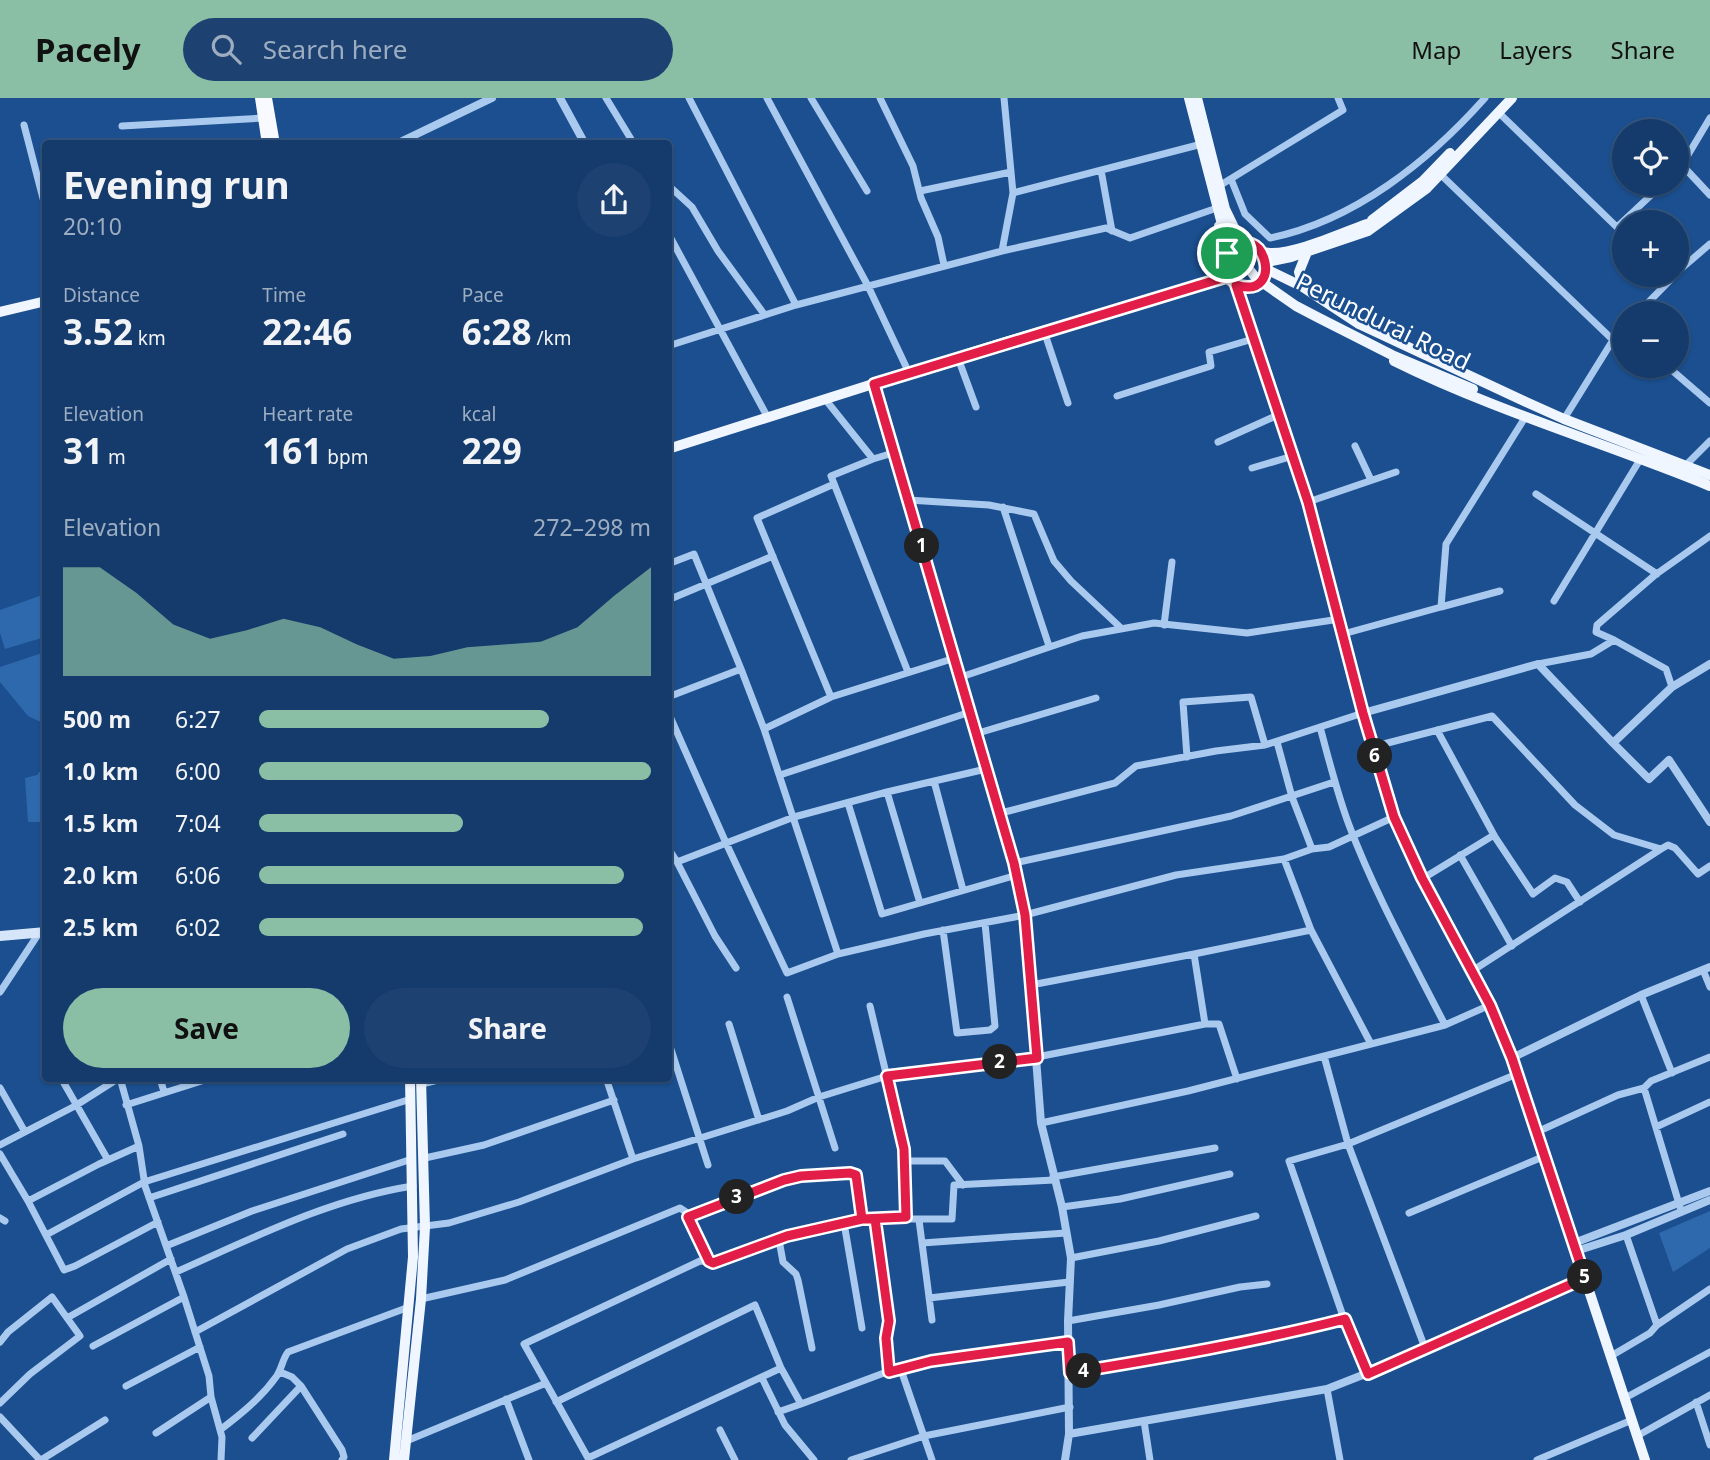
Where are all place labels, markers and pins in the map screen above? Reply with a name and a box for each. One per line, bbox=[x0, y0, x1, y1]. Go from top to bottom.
pin bbox=[1197, 223, 1257, 283]
pin: 1 bbox=[904, 528, 940, 564]
pin: 6 bbox=[1358, 738, 1392, 774]
pin: 2 bbox=[982, 1044, 1018, 1080]
pin: 3 bbox=[720, 1180, 754, 1214]
pin: 5 bbox=[1568, 1260, 1602, 1294]
pin: 4 bbox=[1066, 1354, 1102, 1388]

